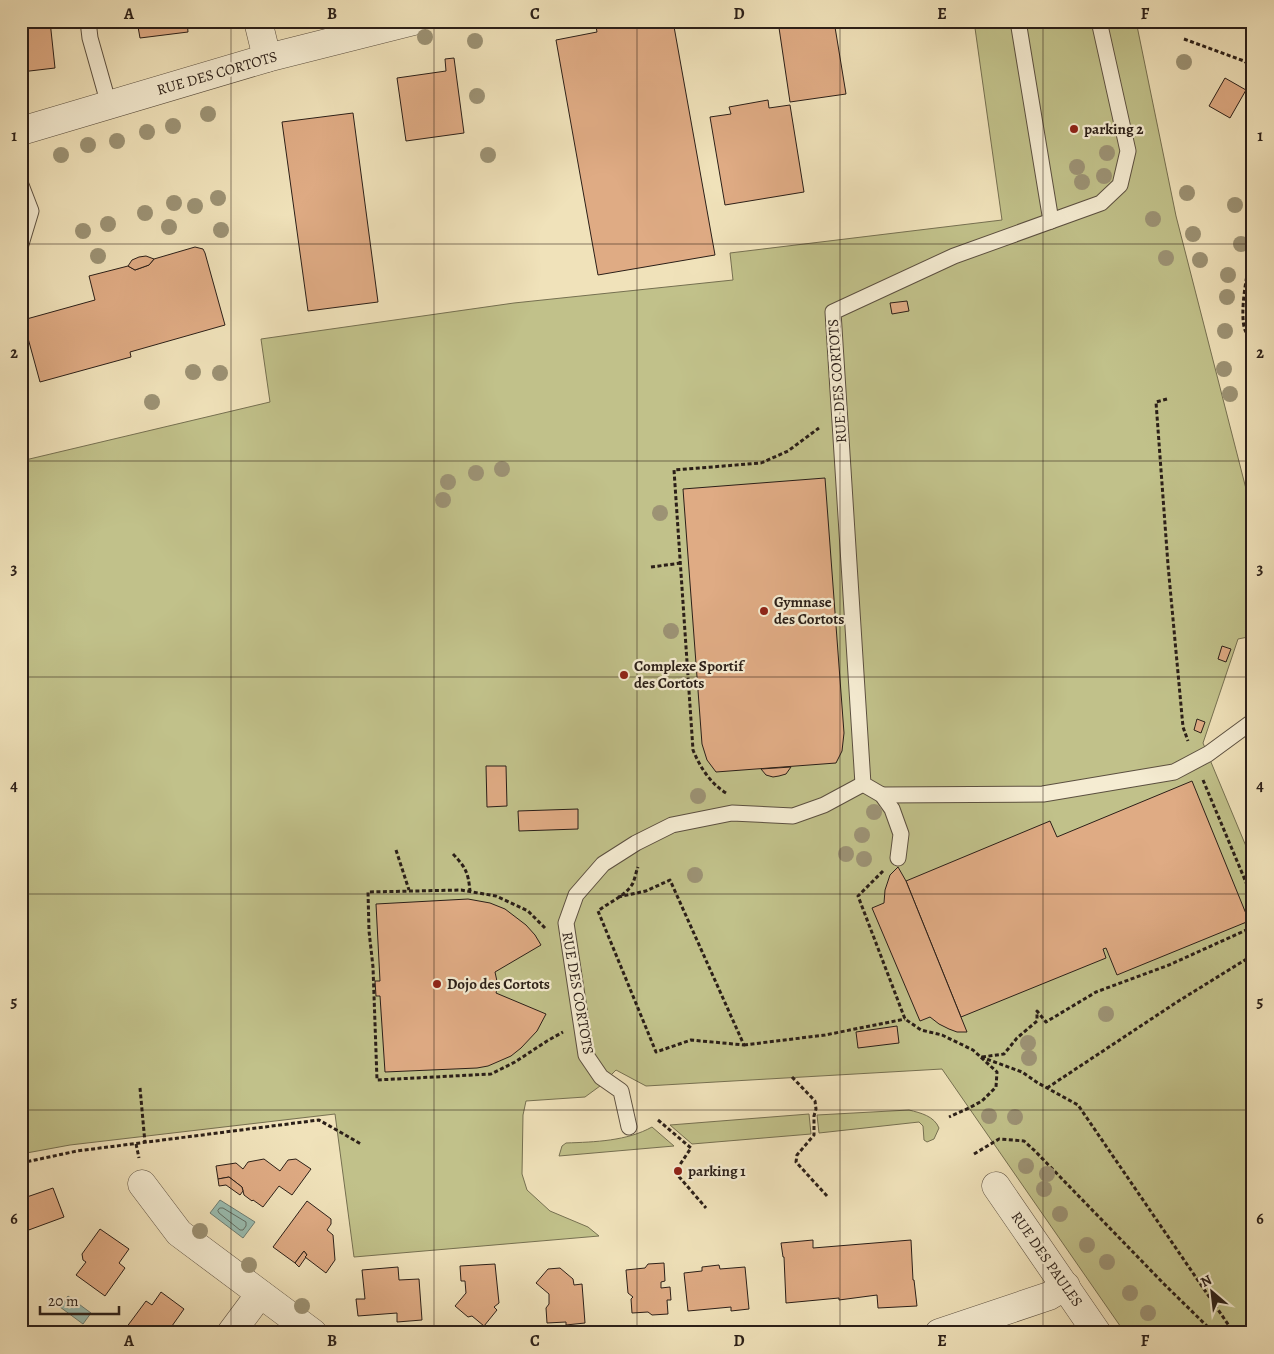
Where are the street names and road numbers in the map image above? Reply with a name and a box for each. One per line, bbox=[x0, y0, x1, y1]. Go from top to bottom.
street label: RUE DES CORTOTS bbox=[154, 46, 280, 100]
street label: RUE DES CORTOTS bbox=[823, 318, 851, 444]
street label: RUE DES CORTOTS bbox=[557, 930, 599, 1056]
street label: RUE DES PAULES bbox=[1007, 1207, 1087, 1311]

